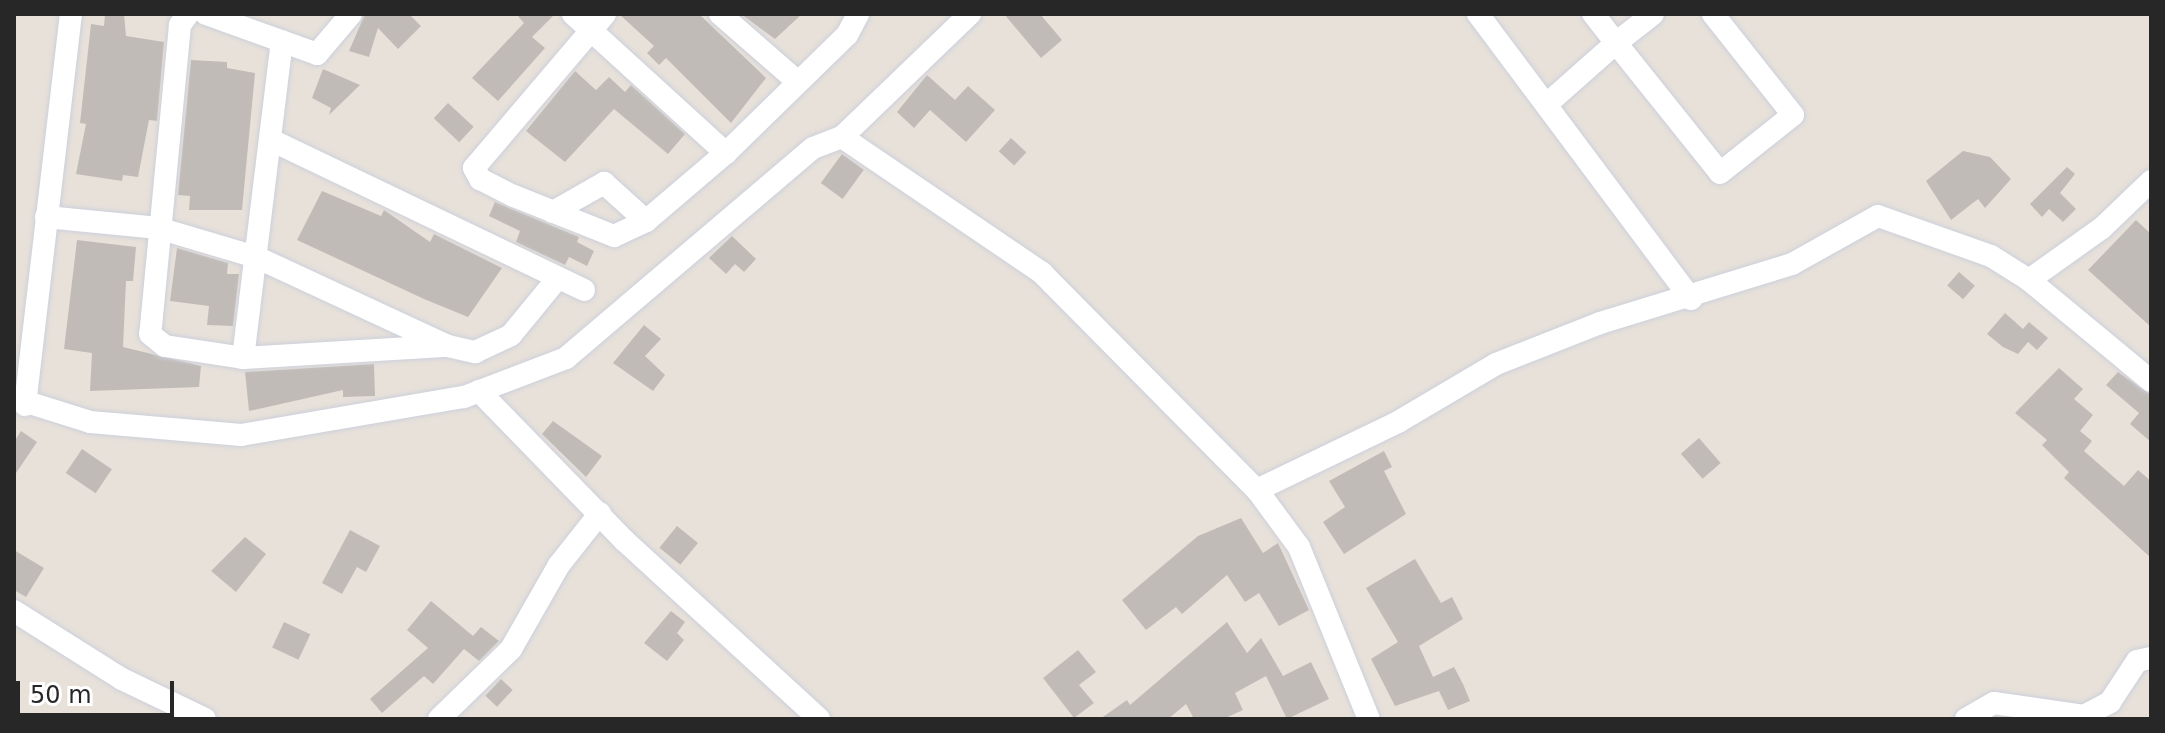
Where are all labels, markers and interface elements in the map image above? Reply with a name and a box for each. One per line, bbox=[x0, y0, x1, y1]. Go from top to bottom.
scale bar bbox=[20, 665, 178, 715]
text: 50 m bbox=[30, 681, 92, 709]

